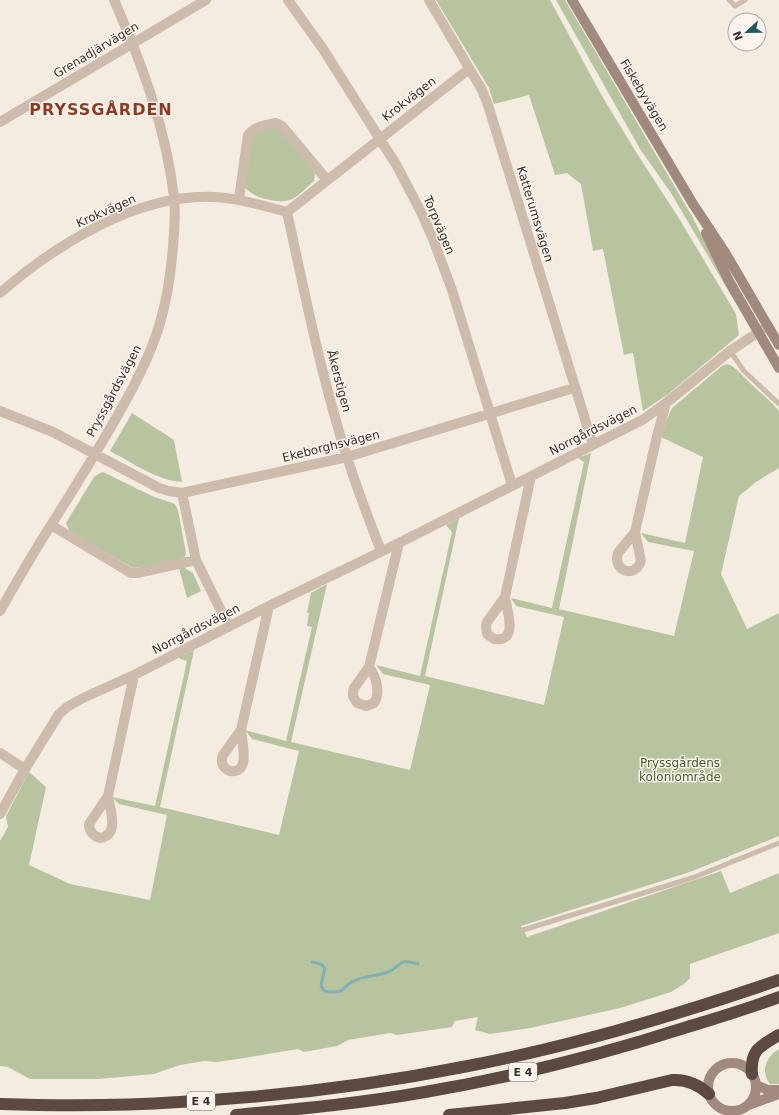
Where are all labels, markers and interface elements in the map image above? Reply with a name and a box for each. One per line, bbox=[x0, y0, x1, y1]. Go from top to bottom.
north arrow bbox=[727, 12, 767, 52]
street label: Grenadjärvägen bbox=[51, 19, 141, 81]
text: N bbox=[730, 29, 746, 42]
street label: Fiskebyvägen bbox=[617, 57, 671, 133]
street label: Krokvägen bbox=[380, 74, 438, 124]
district label: PRYSSGÅRDEN bbox=[29, 100, 173, 119]
street label: Katterumsvägen bbox=[514, 164, 556, 264]
street label: Krokvägen bbox=[74, 192, 138, 230]
street label: Torpvägen bbox=[420, 193, 458, 256]
street label: Pryssgårdsvägen bbox=[84, 343, 144, 439]
street label: Åkerstigen bbox=[324, 348, 355, 414]
street label: Norrgårdsvägen bbox=[547, 402, 639, 458]
street label: Ekeborghsvägen bbox=[281, 427, 381, 465]
street label: Norrgårdsvägen bbox=[150, 601, 242, 657]
park label: Pryssgårdens koloniområde bbox=[639, 756, 721, 784]
road number: E 4 bbox=[509, 1063, 537, 1081]
road number: E 4 bbox=[187, 1092, 215, 1110]

